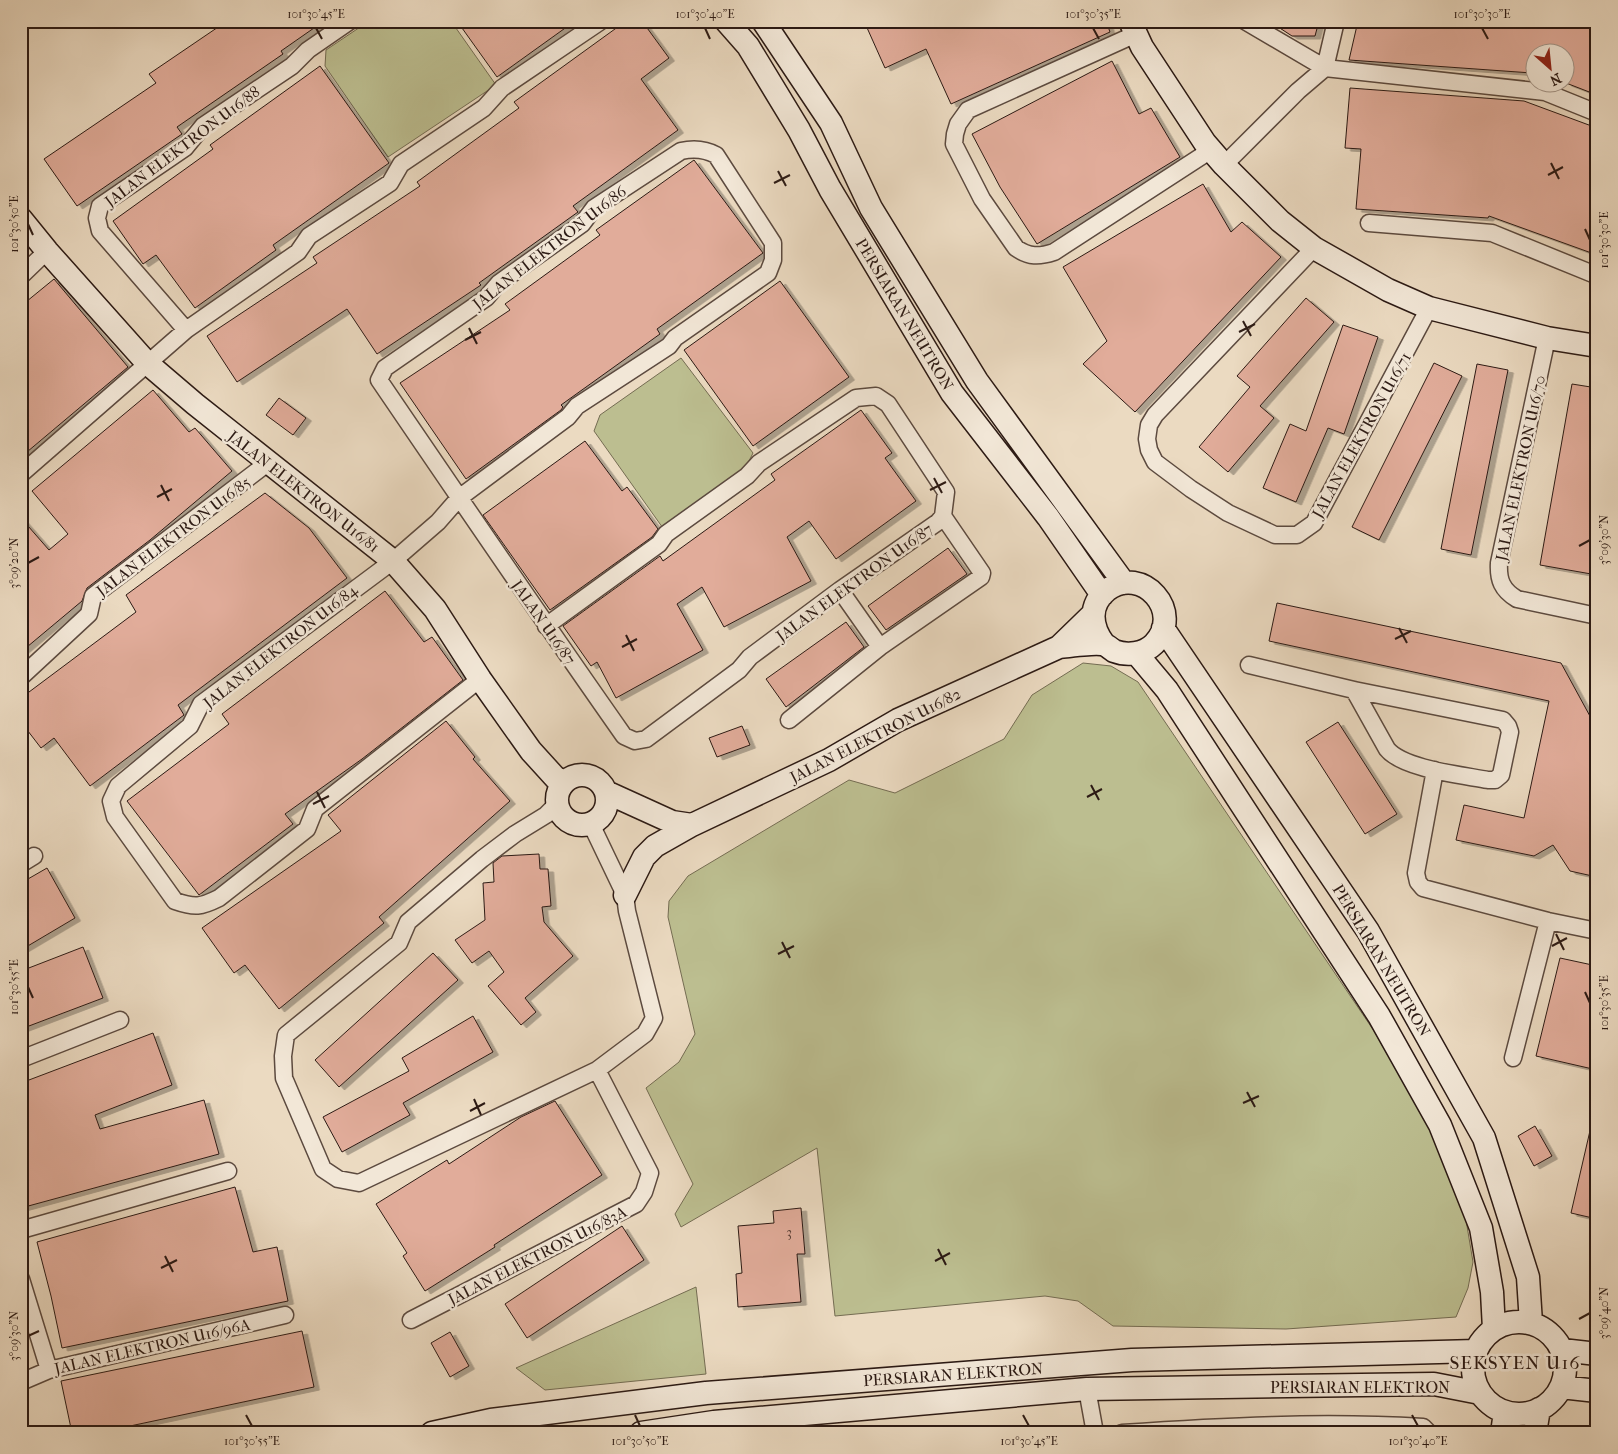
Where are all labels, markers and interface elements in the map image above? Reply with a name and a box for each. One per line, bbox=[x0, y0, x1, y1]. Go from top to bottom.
text: 101°30'45"E bbox=[287, 7, 345, 21]
text: 101°30'40"E bbox=[675, 7, 735, 21]
text: 101°30'35"E bbox=[1065, 7, 1121, 21]
text: 101°30'30"E bbox=[1453, 7, 1511, 21]
north arrow bbox=[1526, 42, 1576, 92]
text: N bbox=[1547, 69, 1564, 89]
street label: JALAN ELEKTRON U16/88 bbox=[99, 82, 264, 212]
street label: JALAN ELEKTRON U16/86 bbox=[467, 181, 630, 315]
text: 101°30'50"E bbox=[7, 195, 21, 253]
text: 101°30'30"E bbox=[1597, 211, 1611, 269]
street label: PERSIARAN NEUTRON bbox=[852, 235, 958, 394]
street label: JALAN ELEKTRON U16/71 bbox=[1307, 349, 1415, 523]
street label: JALAN ELEKTRON U16/70 bbox=[1491, 373, 1549, 565]
street label: JALAN ELEKTRON U16/81 bbox=[223, 425, 383, 556]
street label: JALAN ELEKTRON U16/85 bbox=[91, 472, 254, 602]
text: 3°09'30"N bbox=[1597, 515, 1611, 565]
street label: JALAN ELEKTRON U16/87 bbox=[771, 519, 936, 647]
text: 3°09'20"N bbox=[7, 537, 21, 589]
street label: JALAN U16/87 bbox=[506, 575, 580, 668]
street label: JALAN ELEKTRON U16/84 bbox=[198, 580, 362, 714]
street label: JALAN ELEKTRON U16/82 bbox=[785, 684, 964, 788]
street label: PERSIARAN NEUTRON bbox=[1329, 881, 1435, 1040]
text: 101°30'55"E bbox=[7, 959, 21, 1015]
text: 101°30'35"E bbox=[1597, 975, 1611, 1031]
street label: JALAN ELEKTRON U16/83A bbox=[443, 1202, 630, 1310]
house number: 3 bbox=[786, 1224, 792, 1241]
text: 3°09'40"N bbox=[1597, 1287, 1611, 1339]
text: 3°09'30"N bbox=[7, 1311, 21, 1361]
street label: JALAN ELEKTRON U16/96A bbox=[50, 1315, 253, 1379]
district label: SEKSYEN U16 bbox=[1450, 1352, 1580, 1374]
street label: PERSIARAN ELEKTRON bbox=[862, 1359, 1044, 1390]
street label: PERSIARAN ELEKTRON bbox=[1270, 1378, 1450, 1397]
text: 101°30'55"E bbox=[224, 1434, 280, 1448]
text: 101°30'50"E bbox=[611, 1434, 669, 1448]
text: 101°30'45"E bbox=[1000, 1434, 1058, 1448]
text: 101°30'40"E bbox=[1388, 1434, 1448, 1448]

